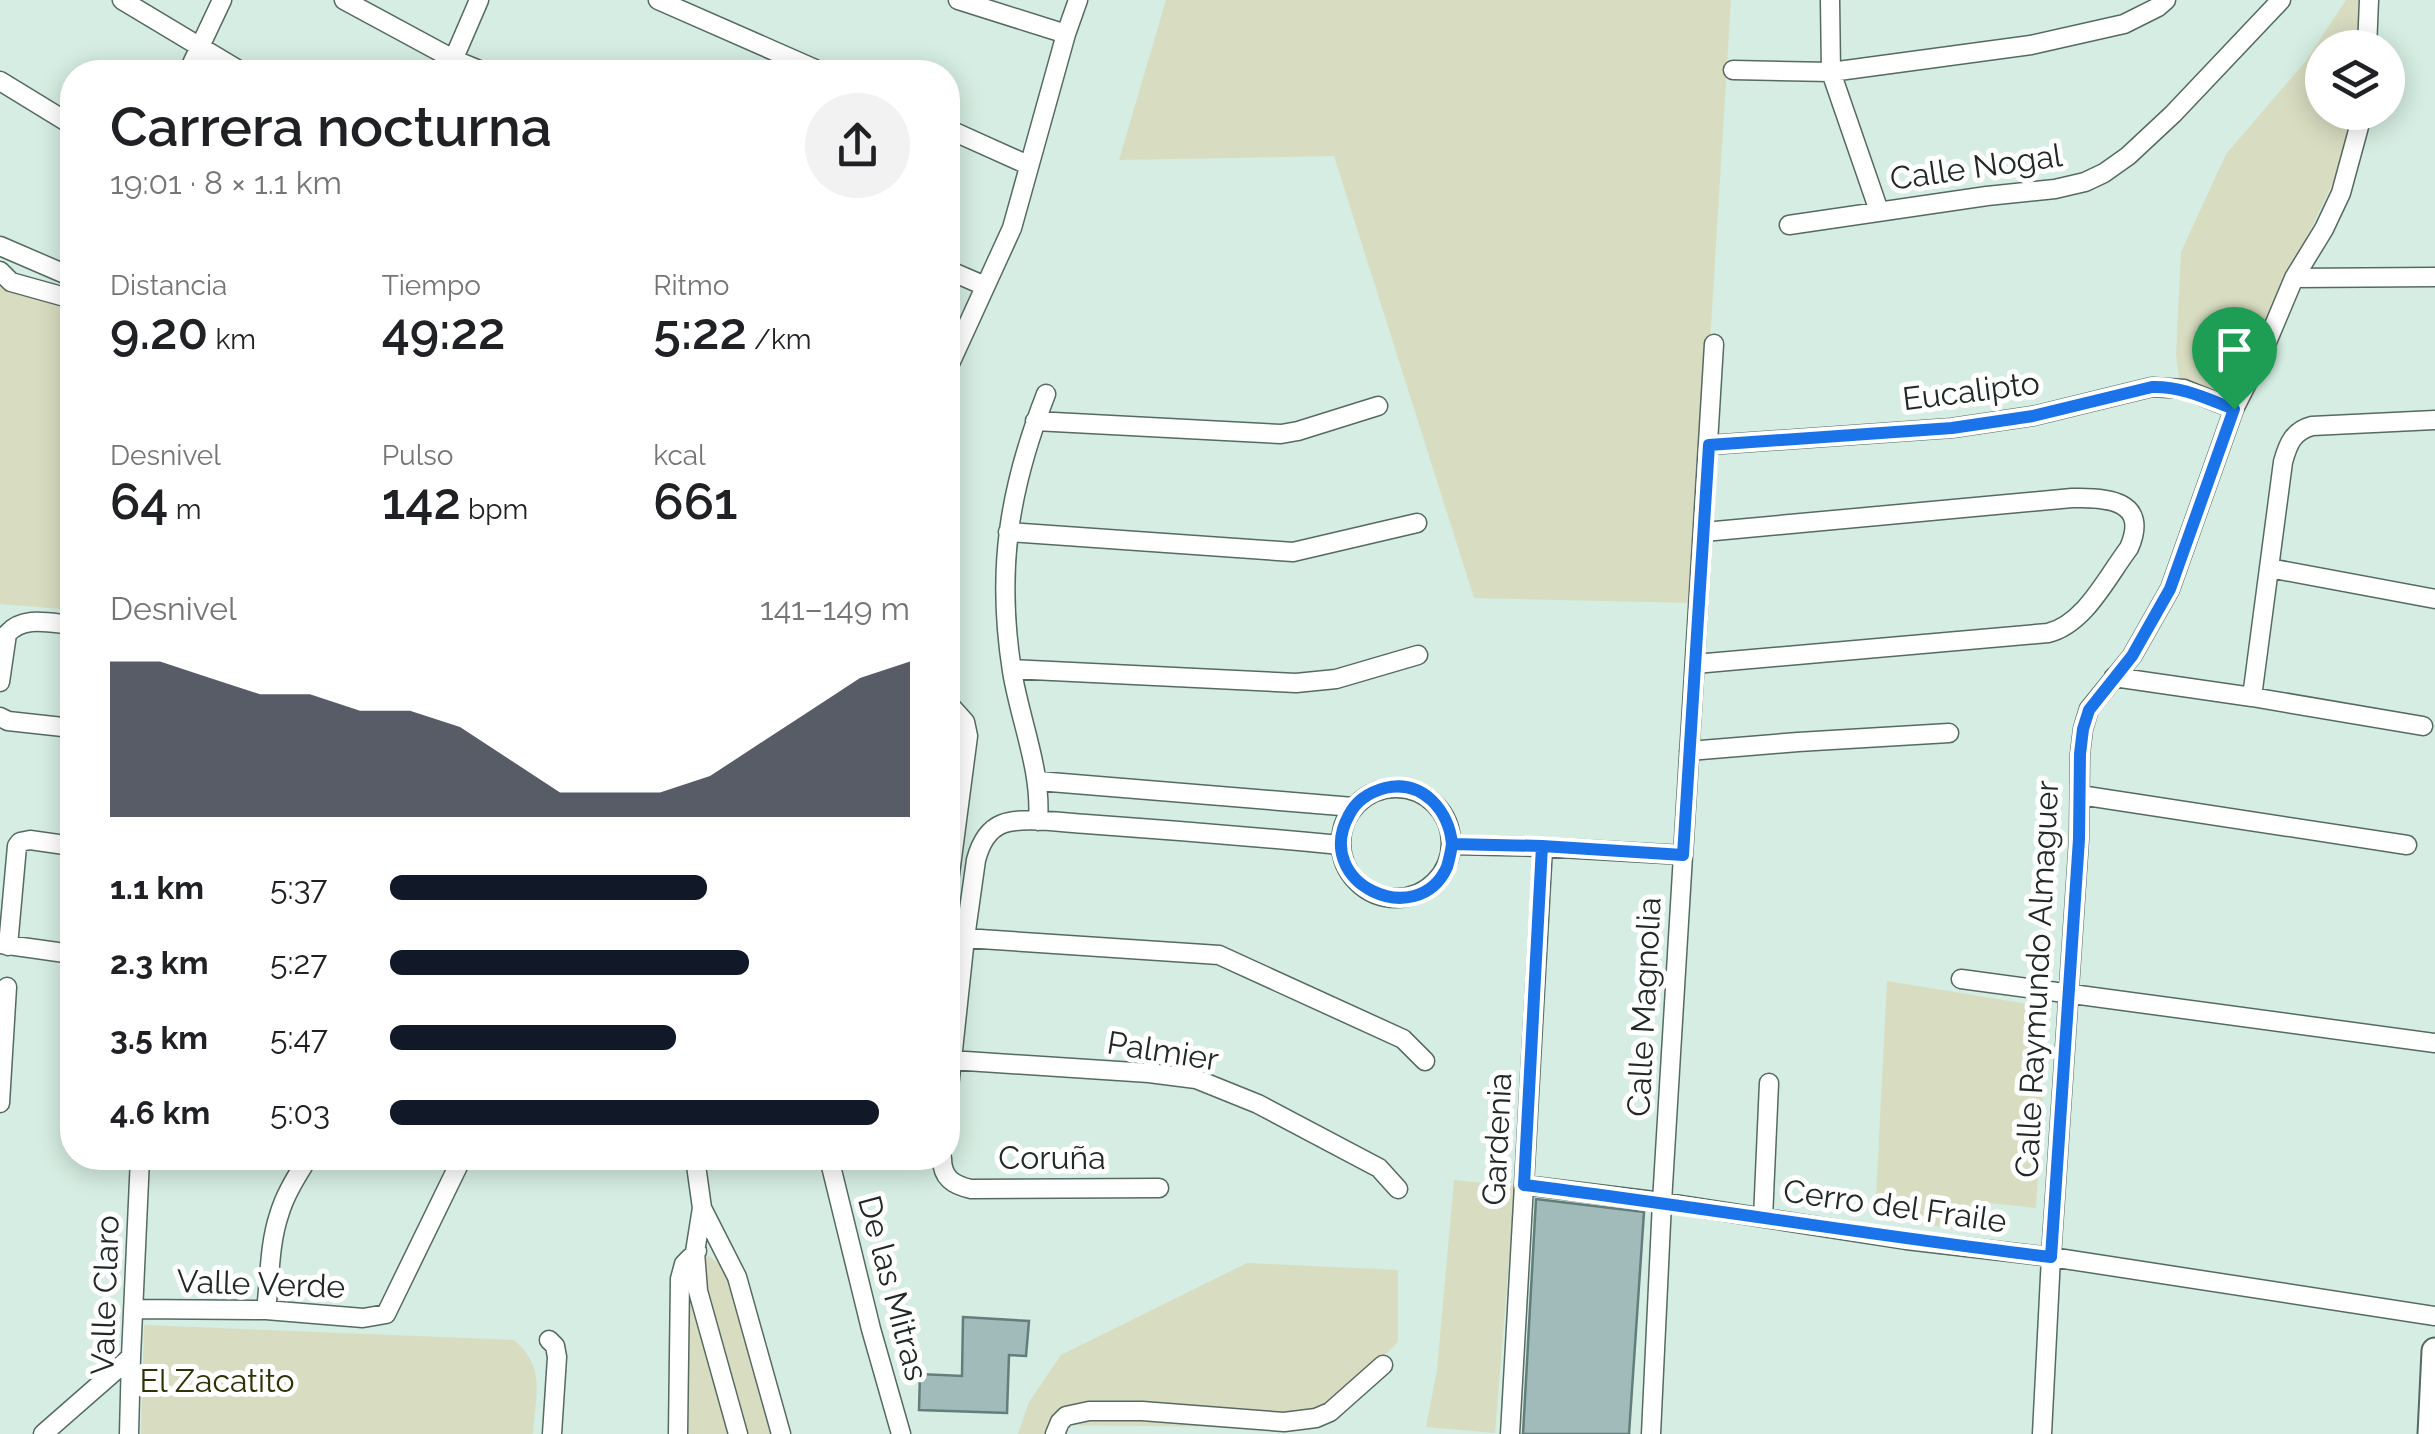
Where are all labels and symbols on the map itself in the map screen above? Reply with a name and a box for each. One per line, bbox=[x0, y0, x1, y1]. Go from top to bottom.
street label: Calle Nogal bbox=[1888, 136, 2065, 197]
pin bbox=[2192, 307, 2277, 410]
street label: Eucalipto bbox=[1900, 364, 2042, 417]
street label: Calle Raymundo Almaguer bbox=[2008, 779, 2065, 1179]
street label: Calle Magnolia bbox=[1619, 896, 1668, 1118]
street label: Palmier bbox=[1105, 1023, 1221, 1078]
street label: Gardenia bbox=[1475, 1072, 1518, 1206]
street label: Coruña bbox=[998, 1139, 1106, 1176]
street label: Cerro del Fraile bbox=[1781, 1172, 2009, 1239]
street label: De las Mitras bbox=[851, 1192, 936, 1384]
street label: Valle Claro bbox=[83, 1215, 126, 1375]
street label: Valle Verde bbox=[176, 1262, 346, 1305]
park label: El Zacatito bbox=[139, 1362, 295, 1399]

